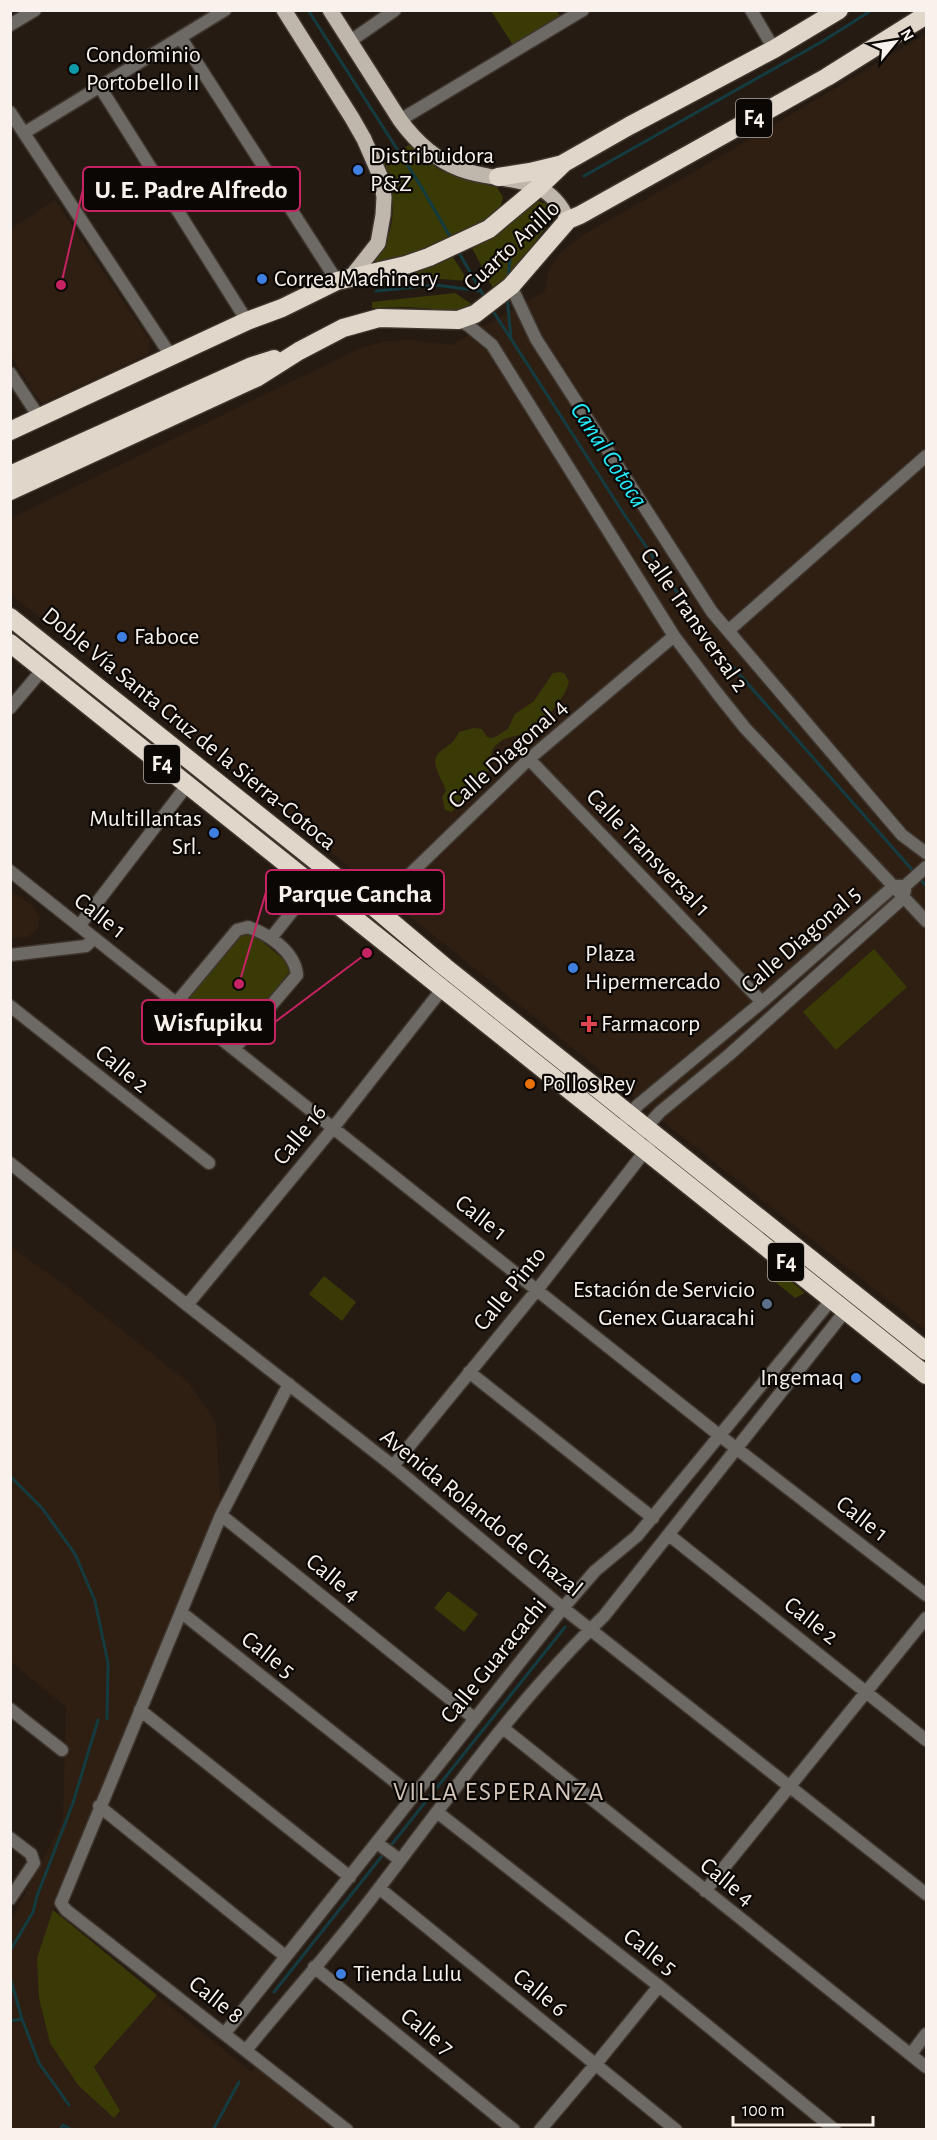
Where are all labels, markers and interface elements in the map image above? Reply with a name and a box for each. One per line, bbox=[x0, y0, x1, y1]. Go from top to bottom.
north arrow bbox=[865, 12, 925, 72]
text: N bbox=[897, 26, 917, 44]
place label: Condominio Portobello II bbox=[86, 43, 201, 95]
marker: Condominio Portobello II bbox=[67, 62, 81, 76]
road number: F4 bbox=[736, 99, 772, 137]
place label: Distribuidora P&Z bbox=[370, 144, 494, 196]
marker: Distribuidora P&Z bbox=[351, 163, 365, 177]
callout: U. E. Padre Alfredo bbox=[83, 167, 300, 211]
text: U. E. Padre Alfredo bbox=[94, 177, 288, 203]
street label: Cuarto Anillo bbox=[459, 196, 565, 296]
place label: Correa Machinery bbox=[274, 267, 438, 291]
marker: Correa Machinery bbox=[255, 272, 269, 286]
water label: Canal Cotoca bbox=[565, 398, 653, 512]
street label: Calle Transversal 2 bbox=[635, 544, 753, 696]
street label: Doble Vía Santa Cruz de la Sierra-Cotoca bbox=[37, 603, 341, 855]
place label: Faboce bbox=[134, 625, 199, 649]
marker: Faboce bbox=[115, 630, 129, 644]
street label: Calle Diagonal 4 bbox=[444, 695, 572, 813]
road number: F4 bbox=[144, 745, 180, 783]
street label: Calle Transversal 1 bbox=[581, 785, 715, 921]
place label: Multillantas Srl. bbox=[89, 807, 202, 859]
marker: Multillantas Srl. bbox=[207, 826, 221, 840]
callout: Parque Cancha bbox=[266, 870, 444, 914]
text: Parque Cancha bbox=[278, 881, 432, 907]
street label: Calle Diagonal 5 bbox=[737, 882, 865, 998]
street label: Calle 1 bbox=[69, 888, 131, 944]
place label: Plaza Hipermercado bbox=[585, 942, 721, 994]
marker: Plaza Hipermercado bbox=[566, 961, 580, 975]
callout: Wisfupiku bbox=[142, 1000, 275, 1044]
text: Wisfupiku bbox=[153, 1010, 263, 1036]
place label: Farmacorp bbox=[601, 1012, 700, 1036]
marker: Farmacorp bbox=[582, 1017, 596, 1031]
street label: Calle 2 bbox=[91, 1040, 153, 1098]
place label: Pollos Rey bbox=[542, 1072, 636, 1096]
marker: Pollos Rey bbox=[523, 1077, 537, 1091]
street label: Calle 16 bbox=[269, 1100, 331, 1170]
street label: Calle 1 bbox=[450, 1190, 512, 1246]
street label: Calle Pinto bbox=[469, 1242, 551, 1336]
road number: F4 bbox=[768, 1243, 804, 1281]
place label: Estación de Servicio Genex Guaracahi bbox=[573, 1278, 755, 1330]
marker: Estación de Servicio Genex Guaracahi bbox=[760, 1297, 774, 1311]
place label: Ingemaq bbox=[760, 1366, 844, 1390]
marker: Ingemaq bbox=[849, 1371, 863, 1385]
street label: Avenida Rolando de Chazal bbox=[376, 1424, 586, 1602]
street label: Calle 1 bbox=[831, 1491, 893, 1547]
street label: Calle 4 bbox=[301, 1549, 365, 1607]
street label: Calle 2 bbox=[779, 1593, 843, 1649]
street label: Calle Guaracachi bbox=[436, 1594, 552, 1728]
street label: Calle 5 bbox=[237, 1627, 299, 1683]
district label: VILLA ESPERANZA bbox=[393, 1779, 605, 1805]
street label: Calle 4 bbox=[695, 1853, 759, 1911]
street label: Calle 5 bbox=[619, 1924, 681, 1980]
place label: Tienda Lulu bbox=[353, 1962, 462, 1986]
street label: Calle 6 bbox=[508, 1964, 572, 2022]
marker: Tienda Lulu bbox=[334, 1967, 348, 1981]
street label: Calle 8 bbox=[184, 1972, 248, 2028]
street label: Calle 7 bbox=[396, 2004, 458, 2060]
scale bar bbox=[733, 2089, 872, 2127]
text: 100 m bbox=[742, 2102, 785, 2120]

